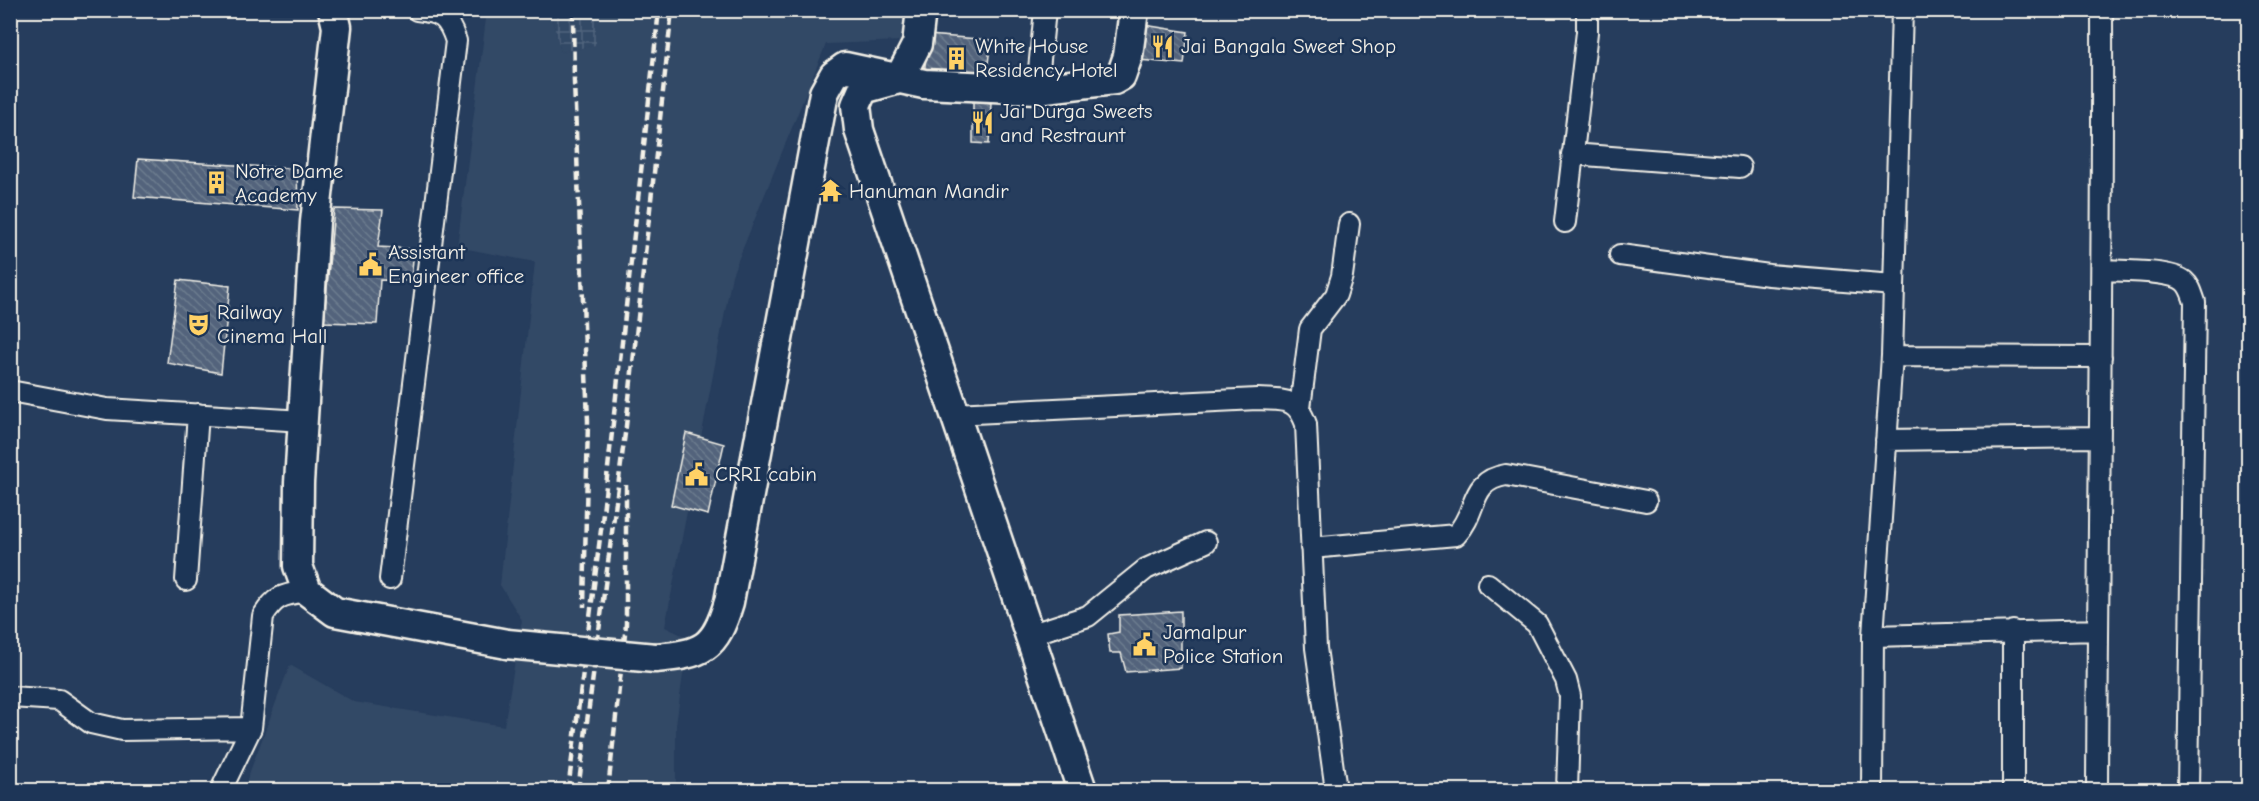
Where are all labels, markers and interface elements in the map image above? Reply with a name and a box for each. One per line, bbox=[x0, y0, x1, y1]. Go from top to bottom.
restaurant icon: Jai Bangala Sweet Shop bbox=[1150, 33, 1176, 59]
place label: White House Residency Hotel bbox=[975, 34, 1118, 82]
place label: Jai Bangala Sweet Shop bbox=[1181, 34, 1396, 58]
building icon: White House Residency Hotel bbox=[944, 45, 970, 71]
place label: Jai Durga Sweets and Restraunt bbox=[1000, 99, 1152, 147]
restaurant icon: Jai Durga Sweets and Restraunt bbox=[969, 110, 995, 136]
place label: Notre Dame Academy bbox=[235, 159, 343, 207]
building icon: Notre Dame Academy bbox=[204, 170, 230, 196]
temple icon: Hanuman Mandir bbox=[818, 178, 844, 204]
place label: Hanuman Mandir bbox=[849, 179, 1009, 203]
place label: Assistant Engineer office bbox=[388, 240, 524, 288]
public building icon: Assistant Engineer office bbox=[357, 251, 383, 277]
place label: Railway Cinema Hall bbox=[217, 300, 327, 348]
theatre icon: Railway Cinema Hall bbox=[186, 311, 212, 337]
public building icon: CRRI cabin bbox=[684, 461, 710, 487]
place label: CRRI cabin bbox=[715, 462, 817, 486]
place label: Jamalpur Police Station bbox=[1163, 620, 1283, 668]
public building icon: Jamalpur Police Station bbox=[1132, 631, 1158, 657]

